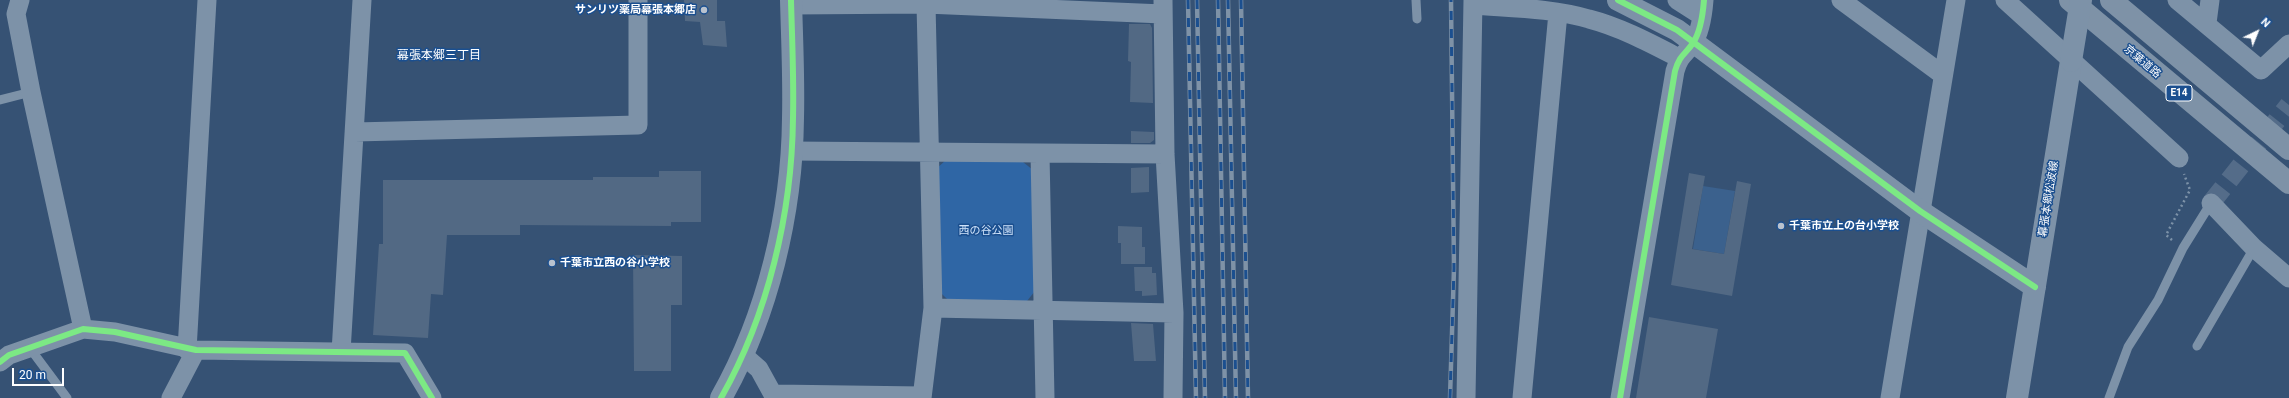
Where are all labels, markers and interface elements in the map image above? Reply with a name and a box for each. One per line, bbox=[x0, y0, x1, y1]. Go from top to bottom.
place label: サンリツ薬局幕張本郷店 bbox=[575, 3, 696, 17]
marker: サンリツ薬局幕張本郷店 bbox=[699, 5, 709, 15]
north arrow bbox=[2237, 12, 2277, 52]
text: N bbox=[2258, 15, 2273, 30]
street label: 京葉道路 bbox=[2121, 43, 2163, 81]
district label: 幕張本郷三丁目 bbox=[397, 49, 481, 63]
road number: E14 bbox=[2166, 85, 2192, 101]
street label: 幕張本郷松波線 bbox=[2036, 160, 2062, 238]
place label: 千葉市立上の台小学校 bbox=[1789, 219, 1899, 233]
marker: 千葉市立上の台小学校 bbox=[1776, 221, 1786, 231]
park label: 西の谷公園 bbox=[959, 224, 1013, 238]
place label: 千葉市立西の谷小学校 bbox=[560, 256, 670, 270]
marker: 千葉市立西の谷小学校 bbox=[547, 258, 557, 268]
scale bar bbox=[14, 360, 66, 386]
text: 20 m bbox=[19, 368, 46, 382]

